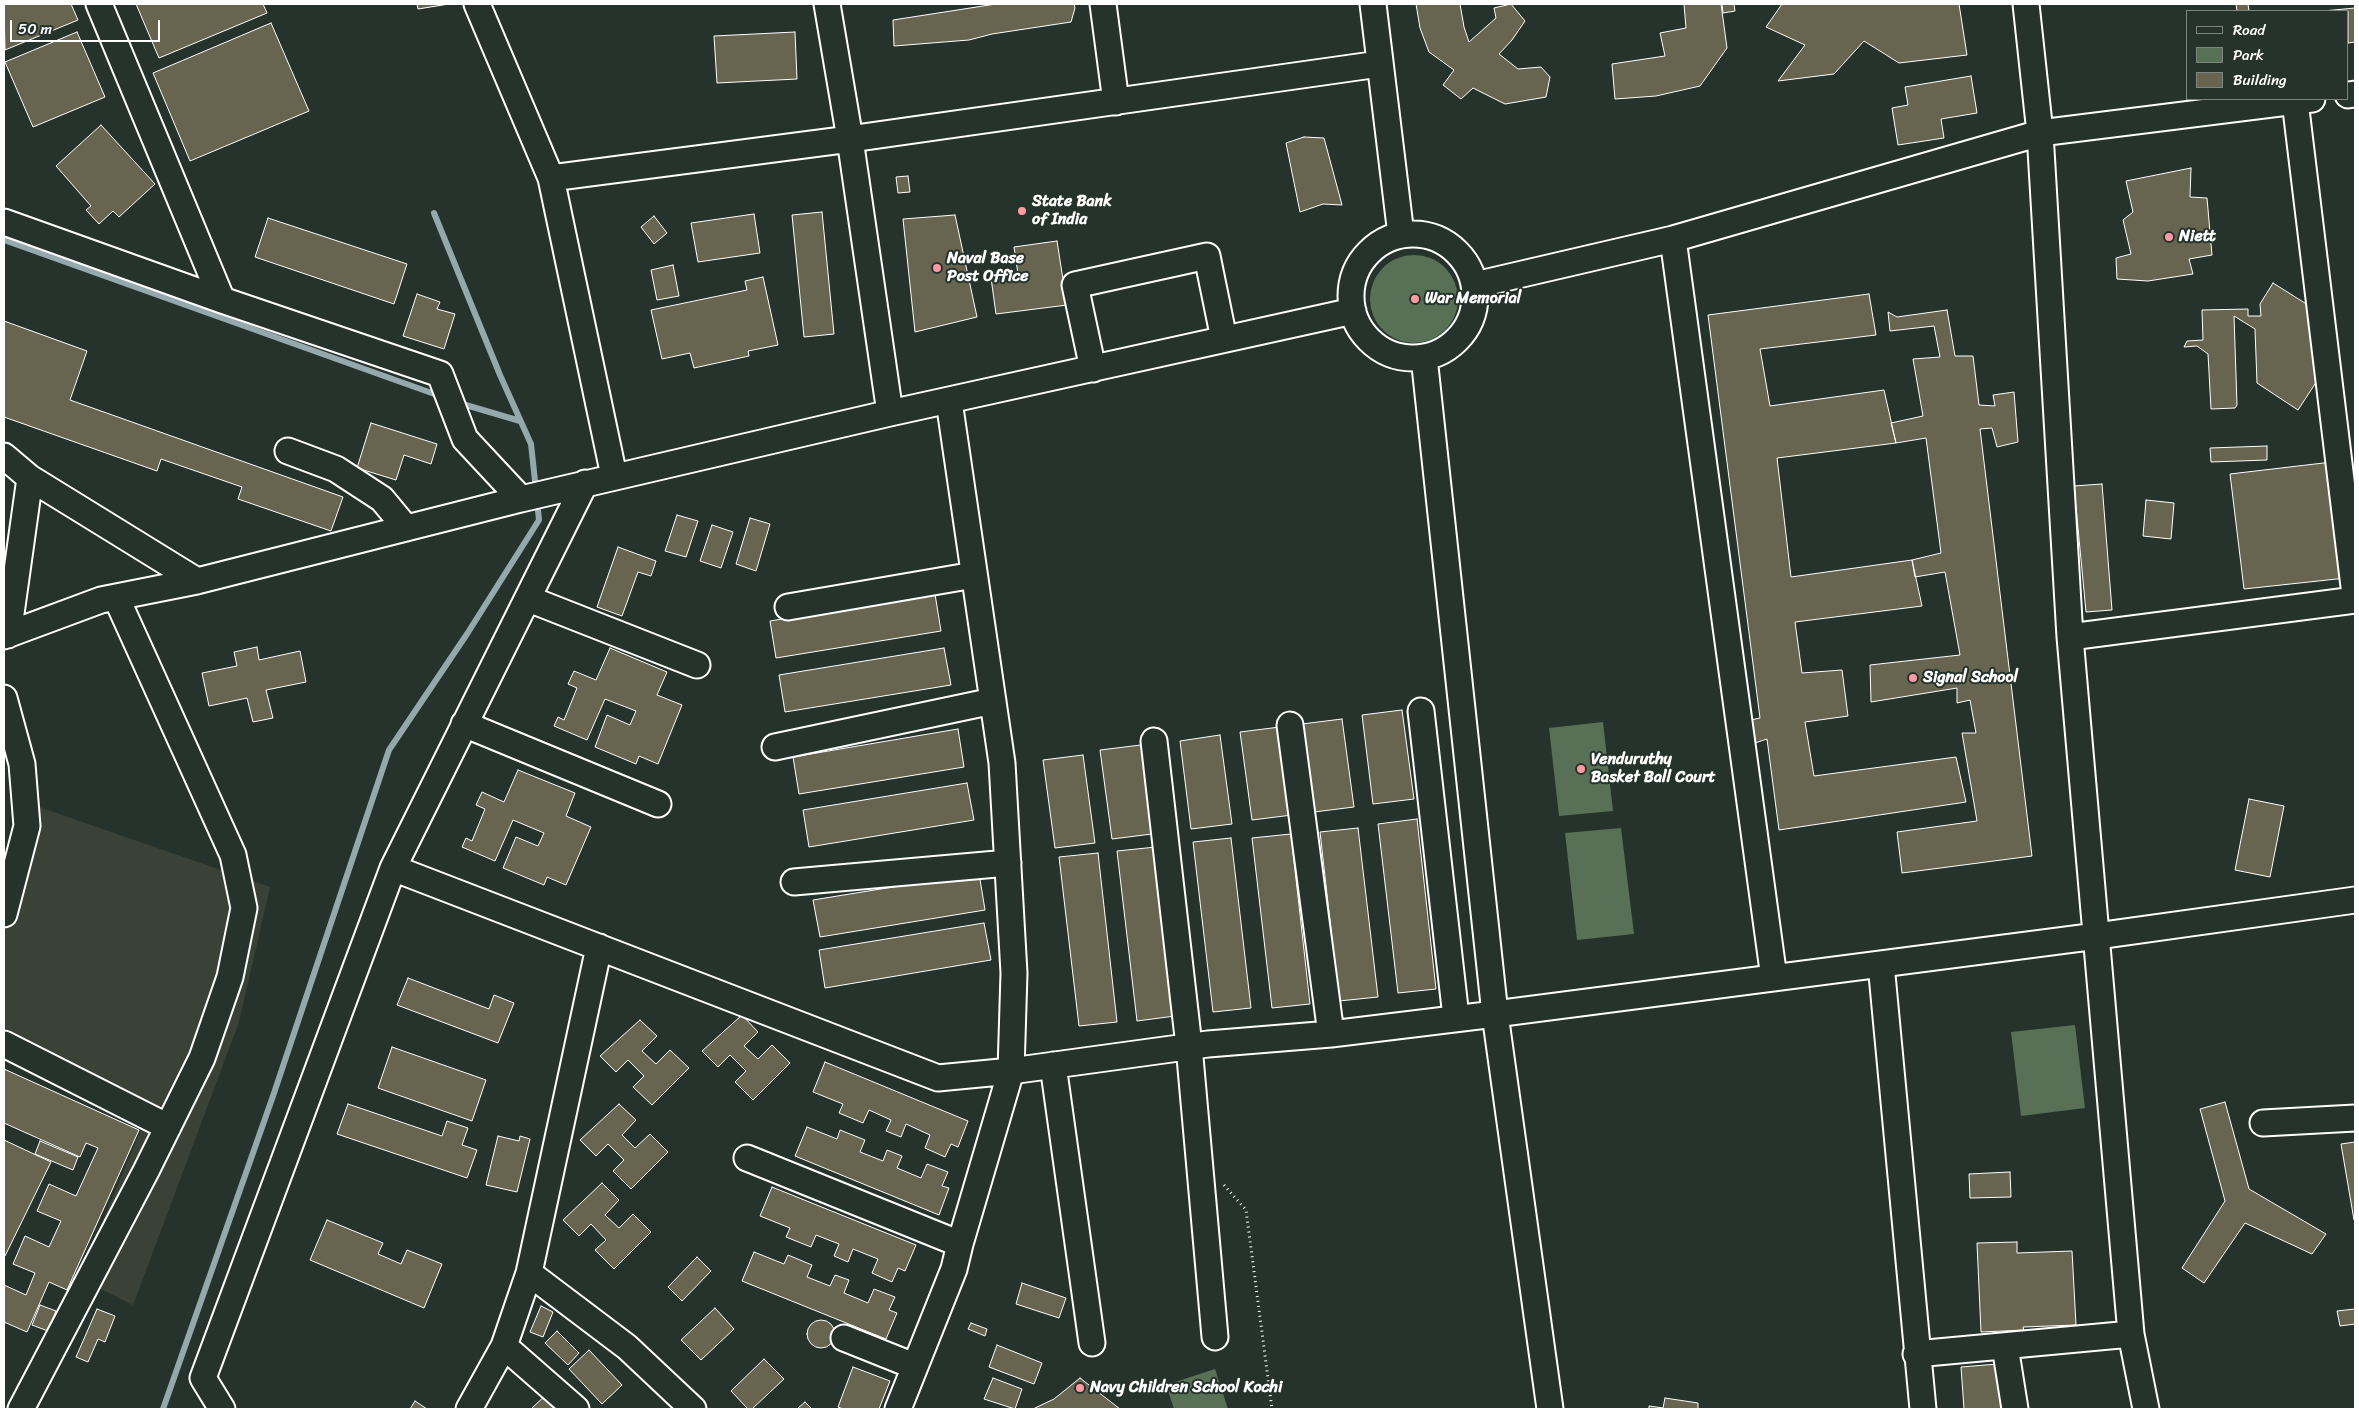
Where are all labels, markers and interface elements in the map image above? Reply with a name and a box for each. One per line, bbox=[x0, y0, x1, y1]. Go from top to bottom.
scale bar bbox=[12, 10, 162, 42]
legend bbox=[2186, 10, 2349, 100]
text: 50 m bbox=[18, 16, 52, 42]
text: Road bbox=[2233, 17, 2265, 43]
text: Park bbox=[2233, 42, 2264, 68]
text: Building bbox=[2233, 67, 2287, 93]
place label: State Bank of India bbox=[1032, 192, 1112, 230]
marker: State Bank of India bbox=[1016, 205, 1028, 217]
place label: Niett bbox=[2179, 227, 2216, 247]
marker: Niett bbox=[2163, 231, 2175, 243]
place label: Naval Base Post Office bbox=[947, 249, 1029, 287]
marker: Naval Base Post Office bbox=[931, 262, 943, 274]
place label: War Memorial bbox=[1425, 289, 1521, 309]
marker: War Memorial bbox=[1409, 293, 1421, 305]
place label: Signal School bbox=[1923, 668, 2018, 688]
marker: Signal School bbox=[1907, 672, 1919, 684]
place label: Venduruthy Basket Ball Court bbox=[1591, 750, 1715, 788]
marker: Venduruthy Basket Ball Court bbox=[1575, 763, 1587, 775]
place label: Navy Children School Kochi bbox=[1090, 1378, 1282, 1398]
marker: Navy Children School Kochi bbox=[1074, 1382, 1086, 1394]

